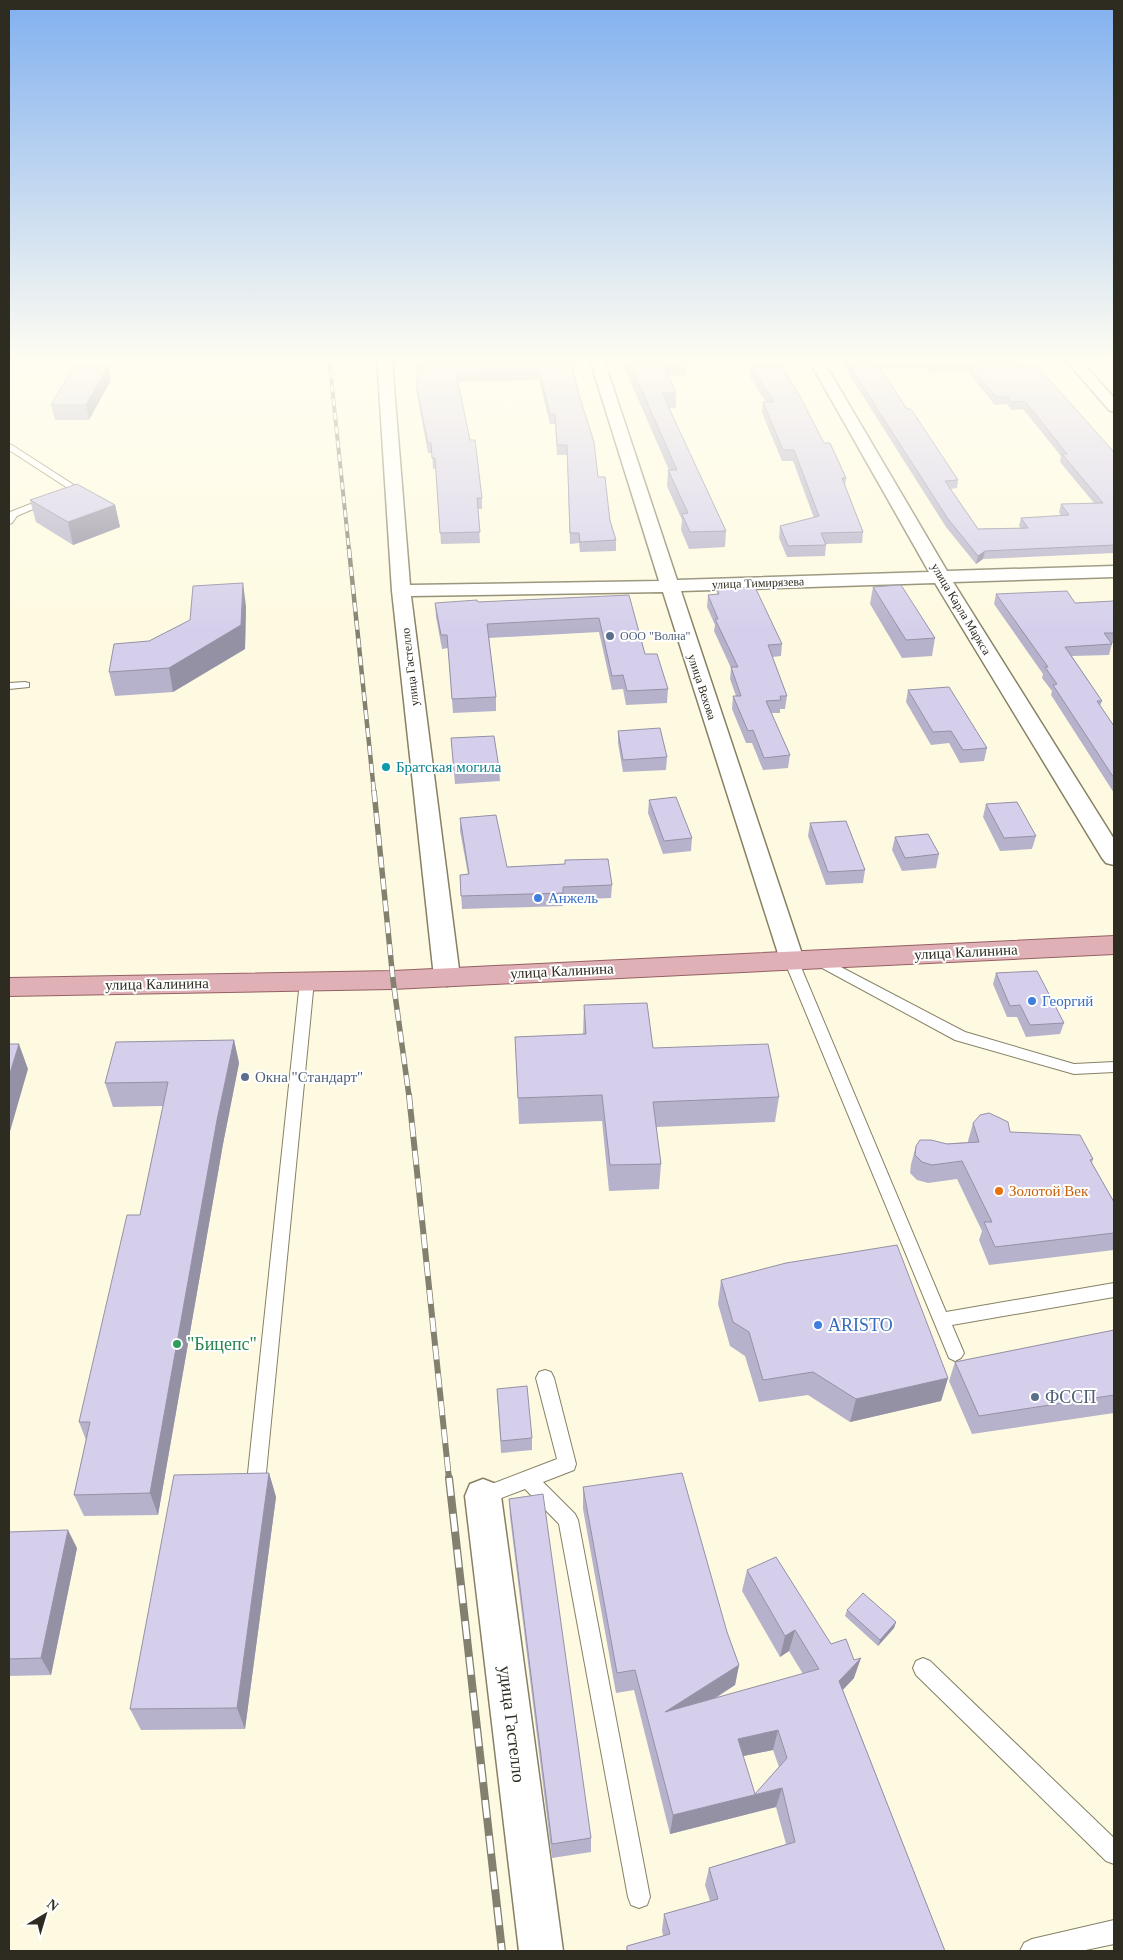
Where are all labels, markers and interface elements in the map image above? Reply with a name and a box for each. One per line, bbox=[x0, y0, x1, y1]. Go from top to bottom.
street label: улица Карла Маркса bbox=[928, 561, 994, 658]
street label: улица Тимирязева bbox=[712, 574, 805, 592]
street label: улица Гастелло bbox=[398, 627, 422, 707]
place label: ООО "Волна" bbox=[620, 629, 690, 643]
marker: ООО "Волна" bbox=[604, 630, 616, 642]
street label: улица Вехова bbox=[685, 652, 719, 722]
place label: Братская могила bbox=[396, 759, 502, 775]
marker: Братская могила bbox=[380, 761, 392, 773]
place label: Анжель bbox=[548, 890, 598, 906]
marker: Анжель bbox=[532, 892, 544, 904]
street label: улица Калинина bbox=[914, 941, 1019, 963]
street label: улица Калинина bbox=[510, 960, 615, 982]
street label: улица Калинина bbox=[105, 975, 209, 993]
place label: Георгий bbox=[1042, 993, 1093, 1009]
marker: Георгий bbox=[1026, 995, 1038, 1007]
place label: Окна "Стандарт" bbox=[255, 1069, 363, 1085]
marker: Окна "Стандарт" bbox=[239, 1071, 251, 1083]
place label: Золотой Век bbox=[1009, 1183, 1089, 1199]
marker: Золотой Век bbox=[993, 1185, 1005, 1197]
place label: ARISTO bbox=[828, 1315, 893, 1335]
marker: ARISTO bbox=[812, 1319, 824, 1331]
place label: "Бицепс" bbox=[187, 1334, 257, 1354]
marker: "Бицепс" bbox=[171, 1338, 183, 1350]
place label: ФССП bbox=[1045, 1387, 1096, 1407]
marker: ФССП bbox=[1029, 1391, 1041, 1403]
street label: удица Гастелло bbox=[495, 1664, 529, 1784]
north arrow bbox=[20, 1890, 70, 1940]
text: N bbox=[44, 1896, 61, 1914]

